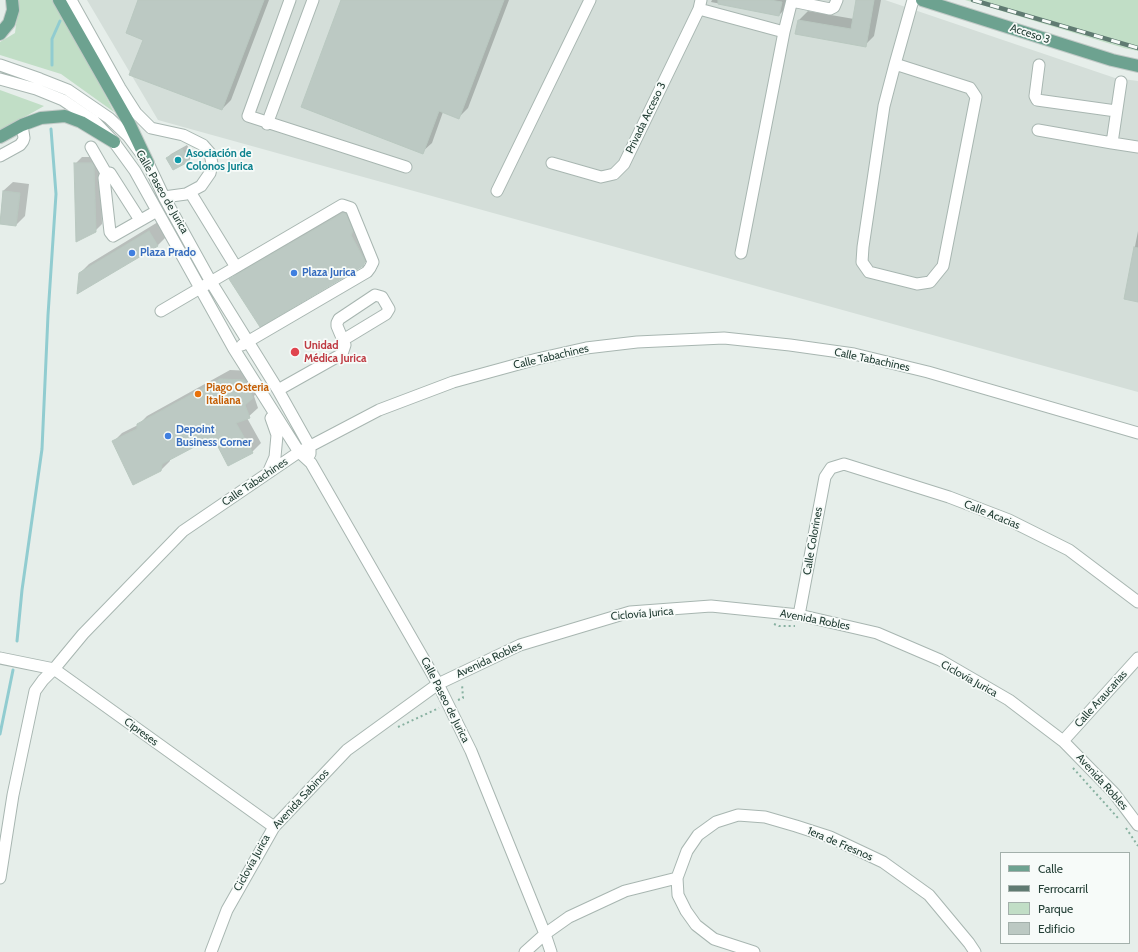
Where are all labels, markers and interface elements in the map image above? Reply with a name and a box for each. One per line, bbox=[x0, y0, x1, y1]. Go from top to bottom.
street label: Acceso 3 bbox=[1008, 21, 1052, 47]
street label: Privada Acceso 3 bbox=[623, 80, 669, 156]
place label: Asociación de Colonos Jurica bbox=[186, 147, 253, 173]
street label: Calle Paseo de Jurica bbox=[133, 148, 191, 236]
marker: Asociación de Colonos Jurica bbox=[173, 155, 183, 165]
place label: Plaza Prado bbox=[140, 246, 196, 260]
marker: Plaza Prado bbox=[127, 248, 137, 258]
place label: Plaza Jurica bbox=[302, 266, 356, 280]
marker: Plaza Jurica bbox=[289, 268, 299, 278]
place label: Unidad Médica Jurica bbox=[304, 339, 366, 365]
street label: Calle Tabachines bbox=[512, 342, 590, 372]
marker: Unidad Médica Jurica bbox=[289, 346, 301, 358]
street label: Calle Tabachines bbox=[833, 346, 911, 374]
place label: Piago Osteria Italiana bbox=[206, 381, 269, 407]
marker: Piago Osteria Italiana bbox=[193, 389, 203, 399]
place label: Depoint Business Corner bbox=[176, 423, 252, 449]
marker: Depoint Business Corner bbox=[163, 431, 173, 441]
street label: Calle Tabachines bbox=[219, 455, 291, 509]
street label: Calle Acacias bbox=[962, 498, 1022, 532]
street label: Calle Colorines bbox=[801, 506, 825, 576]
street label: Ciclovía Jurica bbox=[610, 605, 674, 623]
street label: Avenida Robles bbox=[779, 607, 851, 633]
street label: Avenida Robles bbox=[454, 639, 524, 681]
street label: Calle Paseo de Jurica bbox=[418, 655, 472, 745]
street label: Ciclovía Jurica bbox=[938, 658, 1000, 700]
street label: Calle Araucarias bbox=[1072, 668, 1130, 730]
street label: Cipreses bbox=[121, 715, 161, 749]
street label: Avenida Robles bbox=[1073, 751, 1131, 813]
street label: Avenida Sabinos bbox=[270, 766, 332, 832]
street label: 1era de Fresnos bbox=[805, 824, 875, 864]
street label: Ciclovía Jurica bbox=[231, 832, 273, 894]
legend bbox=[1000, 852, 1130, 944]
text: Calle bbox=[1038, 861, 1063, 876]
text: Ferrocarril bbox=[1038, 881, 1088, 896]
text: Parque bbox=[1038, 901, 1073, 916]
text: Edificio bbox=[1038, 921, 1075, 936]

